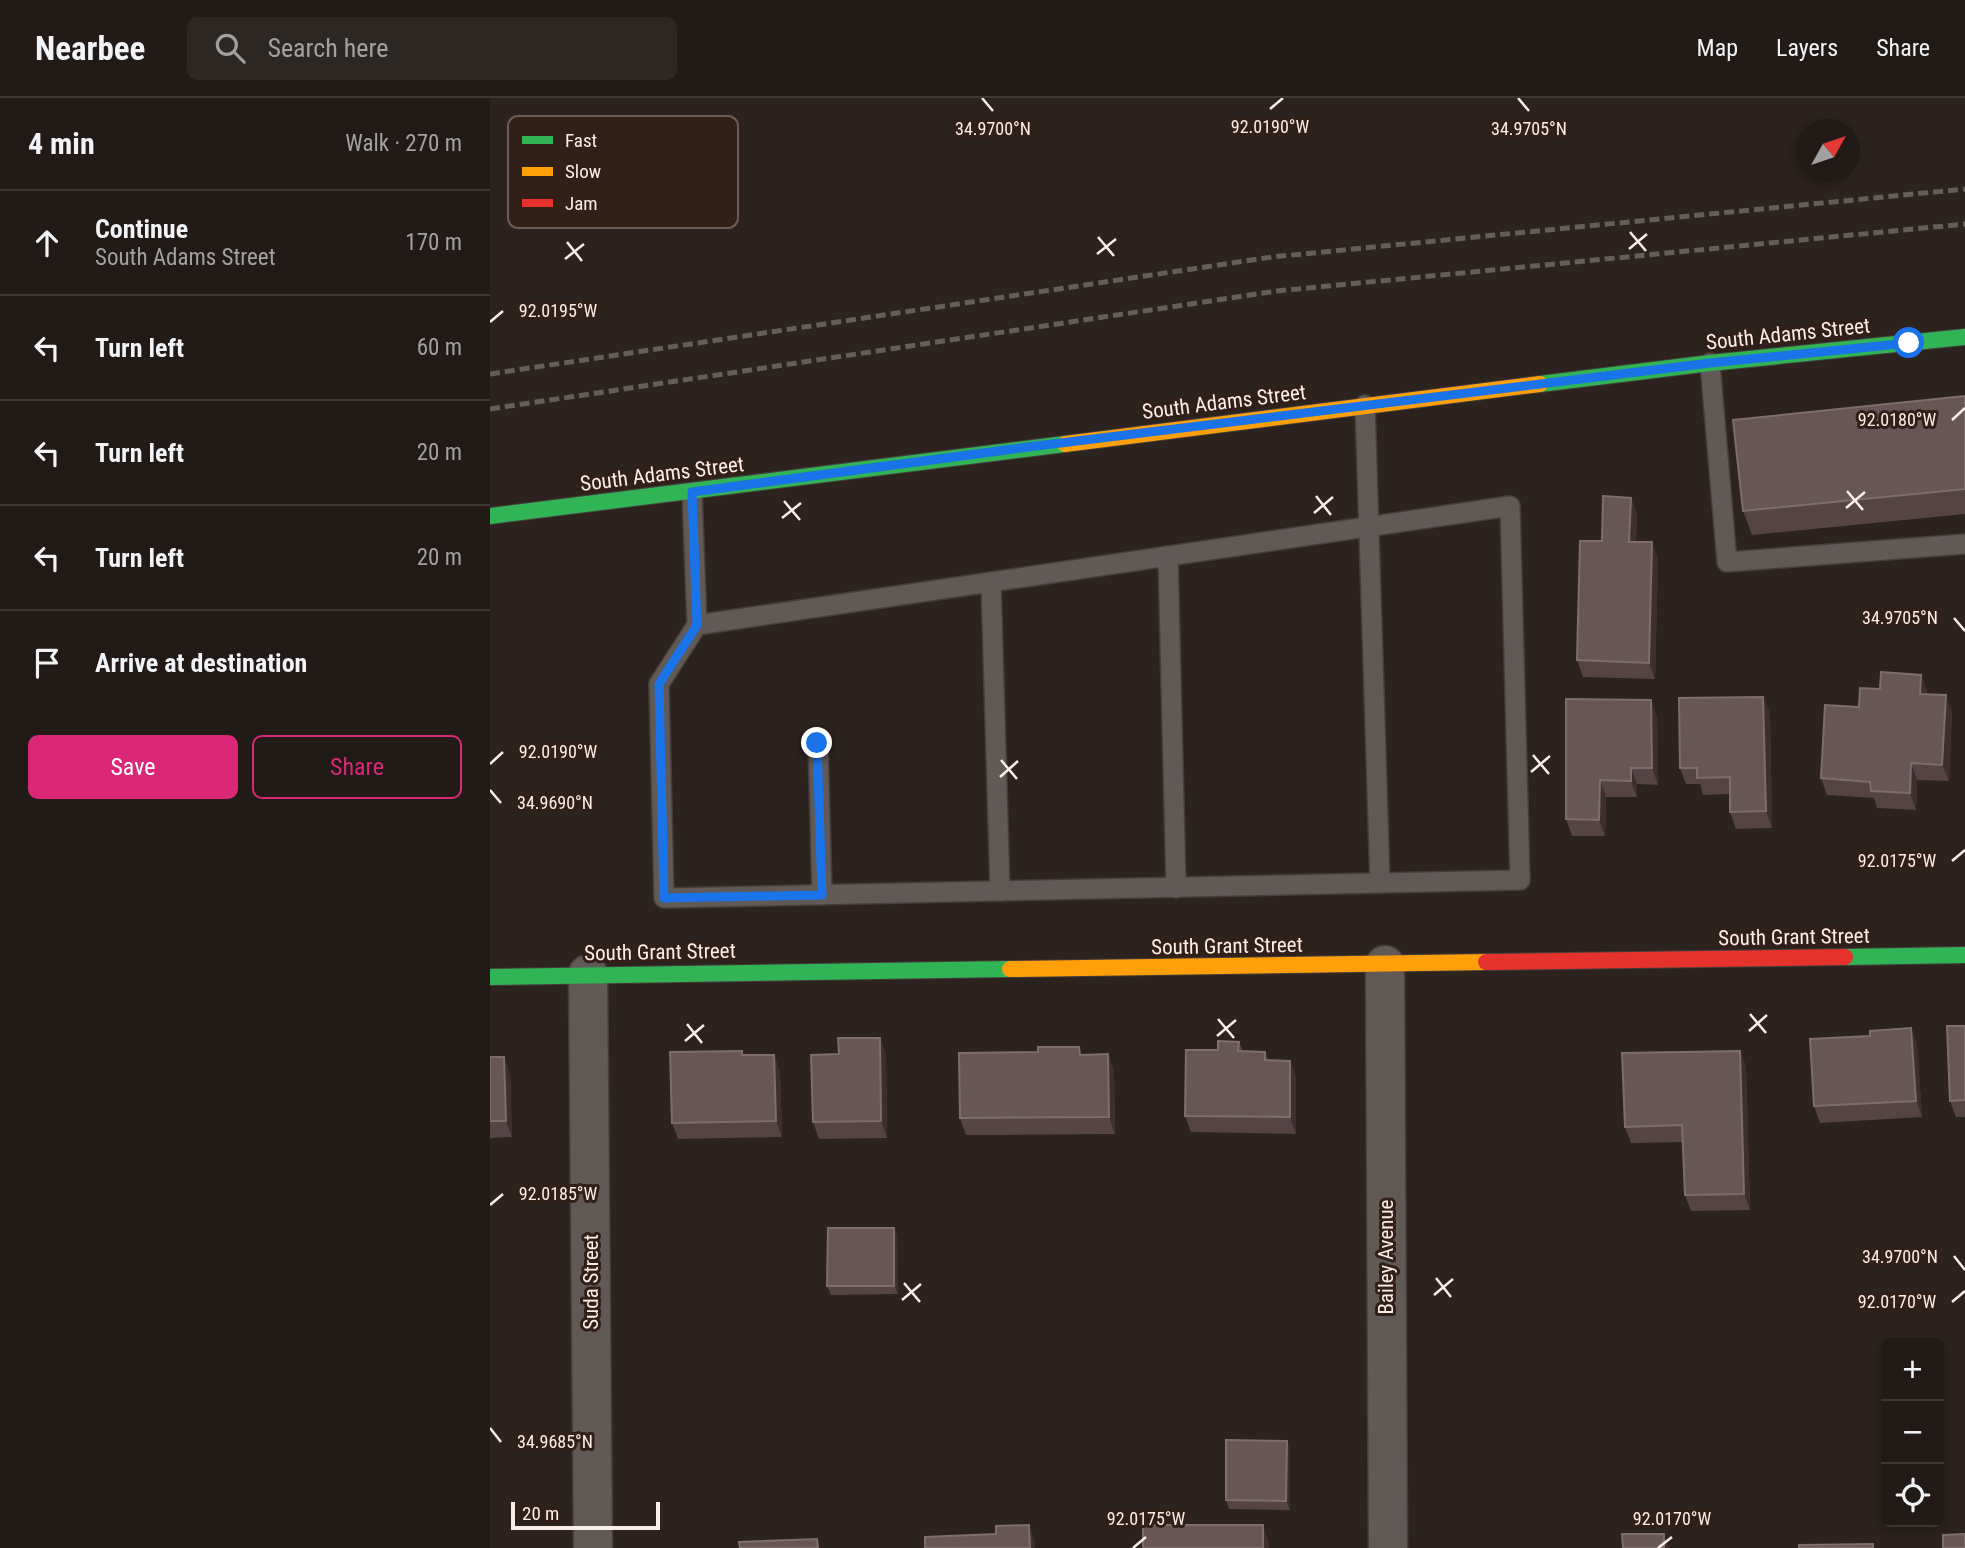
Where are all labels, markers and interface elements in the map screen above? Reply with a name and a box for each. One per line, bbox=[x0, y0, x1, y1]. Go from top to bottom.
search box bbox=[187, 17, 677, 80]
text: Nearbee bbox=[35, 29, 145, 68]
icon: search bbox=[211, 29, 249, 67]
text: Search here bbox=[267, 33, 388, 63]
text: Map bbox=[1697, 34, 1738, 62]
text: Layers bbox=[1776, 34, 1838, 62]
text: Share bbox=[1876, 34, 1930, 62]
legend bbox=[508, 116, 738, 228]
text: 92.0190°W bbox=[1231, 116, 1310, 137]
text: 34.9700°N bbox=[955, 118, 1031, 139]
text: 34.9705°N bbox=[1491, 118, 1567, 139]
north arrow bbox=[1797, 119, 1860, 182]
text: 4 min bbox=[28, 126, 95, 161]
text: Fast bbox=[565, 129, 597, 152]
text: Walk · 270 m bbox=[345, 130, 462, 157]
text: Slow bbox=[565, 160, 601, 183]
text: Jam bbox=[565, 192, 598, 215]
text: Continue bbox=[95, 214, 188, 244]
icon: ahead bbox=[28, 224, 66, 262]
text: 170 m bbox=[405, 229, 462, 256]
text: South Adams Street bbox=[95, 244, 275, 271]
text: 92.0195°W bbox=[519, 300, 598, 321]
street label: South Adams Street bbox=[1705, 313, 1871, 355]
route start bbox=[1893, 327, 1924, 358]
icon: left bbox=[28, 329, 66, 367]
text: Turn left bbox=[95, 333, 184, 363]
text: 60 m bbox=[417, 334, 462, 361]
street label: South Adams Street bbox=[1141, 380, 1307, 424]
text: 92.0180°W bbox=[1858, 409, 1937, 430]
icon: left bbox=[28, 434, 66, 472]
text: Turn left bbox=[95, 438, 184, 468]
text: 20 m bbox=[417, 439, 462, 466]
street label: South Adams Street bbox=[579, 452, 745, 496]
icon: left bbox=[28, 539, 66, 577]
text: Turn left bbox=[95, 543, 184, 573]
text: 20 m bbox=[417, 544, 462, 571]
text: 34.9705°N bbox=[1862, 607, 1938, 628]
icon: arrive bbox=[28, 644, 66, 682]
text: Arrive at destination bbox=[95, 648, 307, 678]
route end bbox=[801, 727, 832, 758]
button: Save bbox=[28, 735, 238, 799]
button: Share bbox=[252, 735, 462, 799]
text: 92.0190°W bbox=[519, 741, 598, 762]
text: 34.9690°N bbox=[517, 792, 593, 813]
text: 92.0175°W bbox=[1858, 850, 1937, 871]
street label: South Grant Street bbox=[1718, 924, 1870, 950]
street label: South Grant Street bbox=[1151, 933, 1303, 959]
street label: South Grant Street bbox=[584, 939, 736, 965]
text: 92.0185°W bbox=[519, 1183, 598, 1204]
street label: Bailey Avenue bbox=[1374, 1199, 1398, 1314]
street label: Suda Street bbox=[579, 1234, 603, 1330]
text: 34.9700°N bbox=[1862, 1246, 1938, 1267]
text: 92.0170°W bbox=[1858, 1291, 1937, 1312]
map controls bbox=[1881, 1338, 1944, 1527]
button: + bbox=[1881, 1338, 1944, 1401]
button: − bbox=[1881, 1401, 1944, 1464]
text: 34.9685°N bbox=[517, 1431, 593, 1452]
button: locate bbox=[1881, 1464, 1944, 1527]
scale bar bbox=[511, 1499, 660, 1531]
text: 20 m bbox=[522, 1502, 559, 1525]
text: 92.0175°W bbox=[1107, 1508, 1186, 1529]
text: 92.0170°W bbox=[1633, 1508, 1712, 1529]

